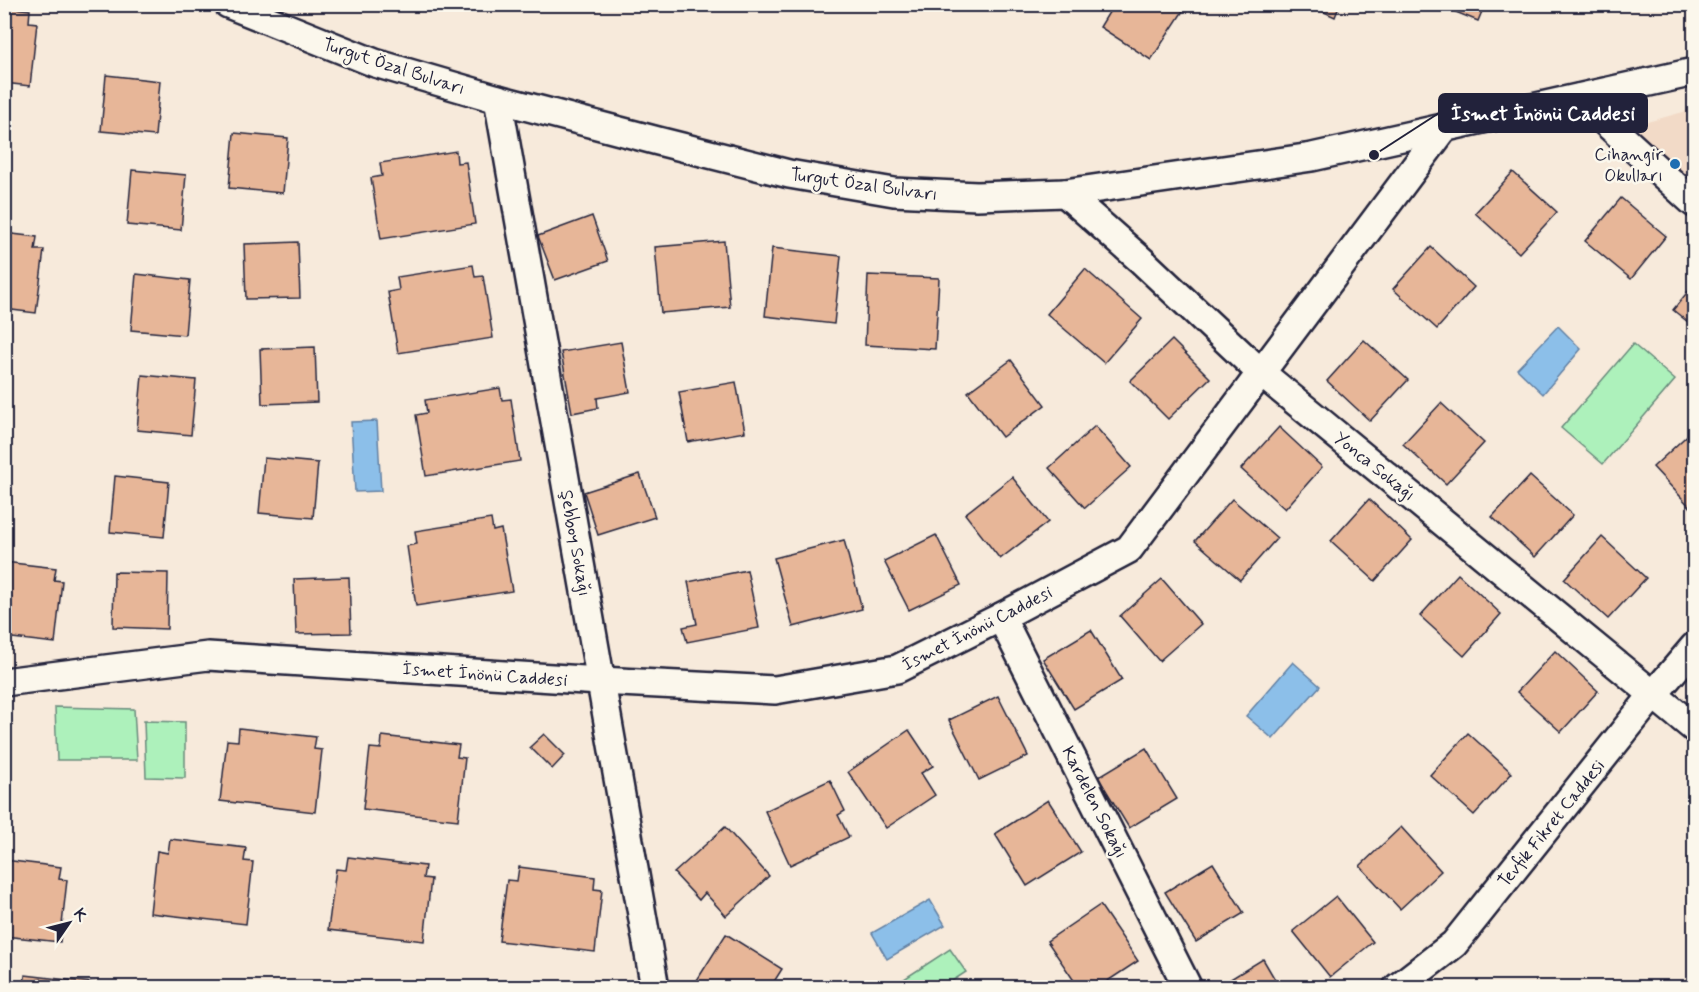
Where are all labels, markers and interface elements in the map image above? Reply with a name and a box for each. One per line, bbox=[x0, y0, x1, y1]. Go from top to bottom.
street label: Turgut Özal Bulvarı bbox=[319, 33, 468, 102]
callout: İsmet İnönü Caddesi bbox=[1439, 94, 1647, 132]
text: İsmet İnönü Caddesi bbox=[1451, 101, 1635, 128]
place label: Cihangir Okulları bbox=[1594, 143, 1664, 188]
marker: Cihangir Okulları bbox=[1668, 157, 1682, 171]
street label: Turgut Özal Bulvarı bbox=[789, 163, 939, 208]
street label: Yonca Sokağı bbox=[1329, 427, 1420, 507]
street label: Şebboy Sokağı bbox=[554, 488, 596, 598]
street label: İsmet İnönü Caddesi bbox=[898, 581, 1057, 677]
street label: İsmet İnönü Caddesi bbox=[402, 657, 568, 693]
street label: Kardelen Sokağı bbox=[1056, 742, 1133, 863]
street label: Tevfik Fikret Caddesi bbox=[1493, 755, 1611, 893]
north arrow bbox=[39, 893, 99, 953]
text: K bbox=[68, 905, 92, 926]

